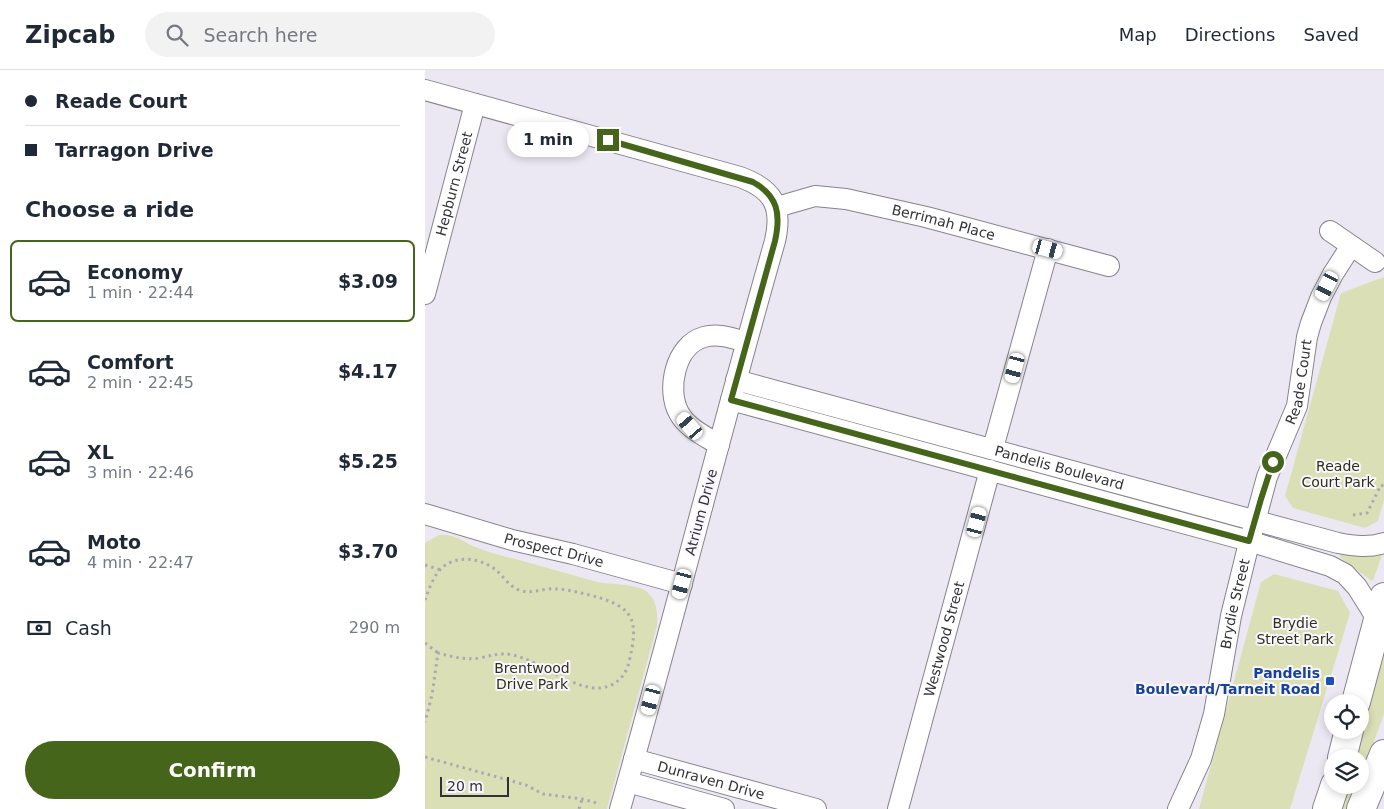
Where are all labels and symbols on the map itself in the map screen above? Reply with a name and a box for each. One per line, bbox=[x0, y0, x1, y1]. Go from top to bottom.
callout: 1 min bbox=[508, 122, 591, 158]
street label: Hepburn Street bbox=[433, 129, 476, 238]
route end bbox=[597, 129, 619, 151]
street label: Berrimah Place bbox=[890, 202, 997, 243]
car bbox=[1031, 238, 1064, 260]
car bbox=[1313, 269, 1340, 303]
street label: Reade Court bbox=[1282, 338, 1315, 427]
car bbox=[1003, 352, 1026, 384]
car bbox=[674, 410, 705, 442]
street label: Pandelis Boulevard bbox=[993, 442, 1126, 493]
route start bbox=[1262, 451, 1284, 473]
park label: Reade Court Park bbox=[1301, 458, 1375, 490]
street label: Atrium Drive bbox=[682, 467, 720, 557]
car bbox=[965, 506, 988, 538]
street label: Prospect Drive bbox=[502, 530, 606, 570]
street label: Brydie Street bbox=[1217, 557, 1253, 650]
car bbox=[670, 568, 693, 600]
street label: Westwood Street bbox=[921, 579, 968, 699]
park label: Brydie Street Park bbox=[1256, 615, 1335, 647]
park label: Brentwood Drive Park bbox=[494, 660, 570, 692]
place label: Pandelis Boulevard/Tarneit Road bbox=[1135, 665, 1320, 697]
marker: Pandelis Boulevard/Tarneit Road bbox=[1324, 675, 1336, 687]
car bbox=[639, 684, 662, 716]
street label: Dunraven Drive bbox=[656, 758, 767, 803]
scale bar bbox=[440, 774, 509, 797]

